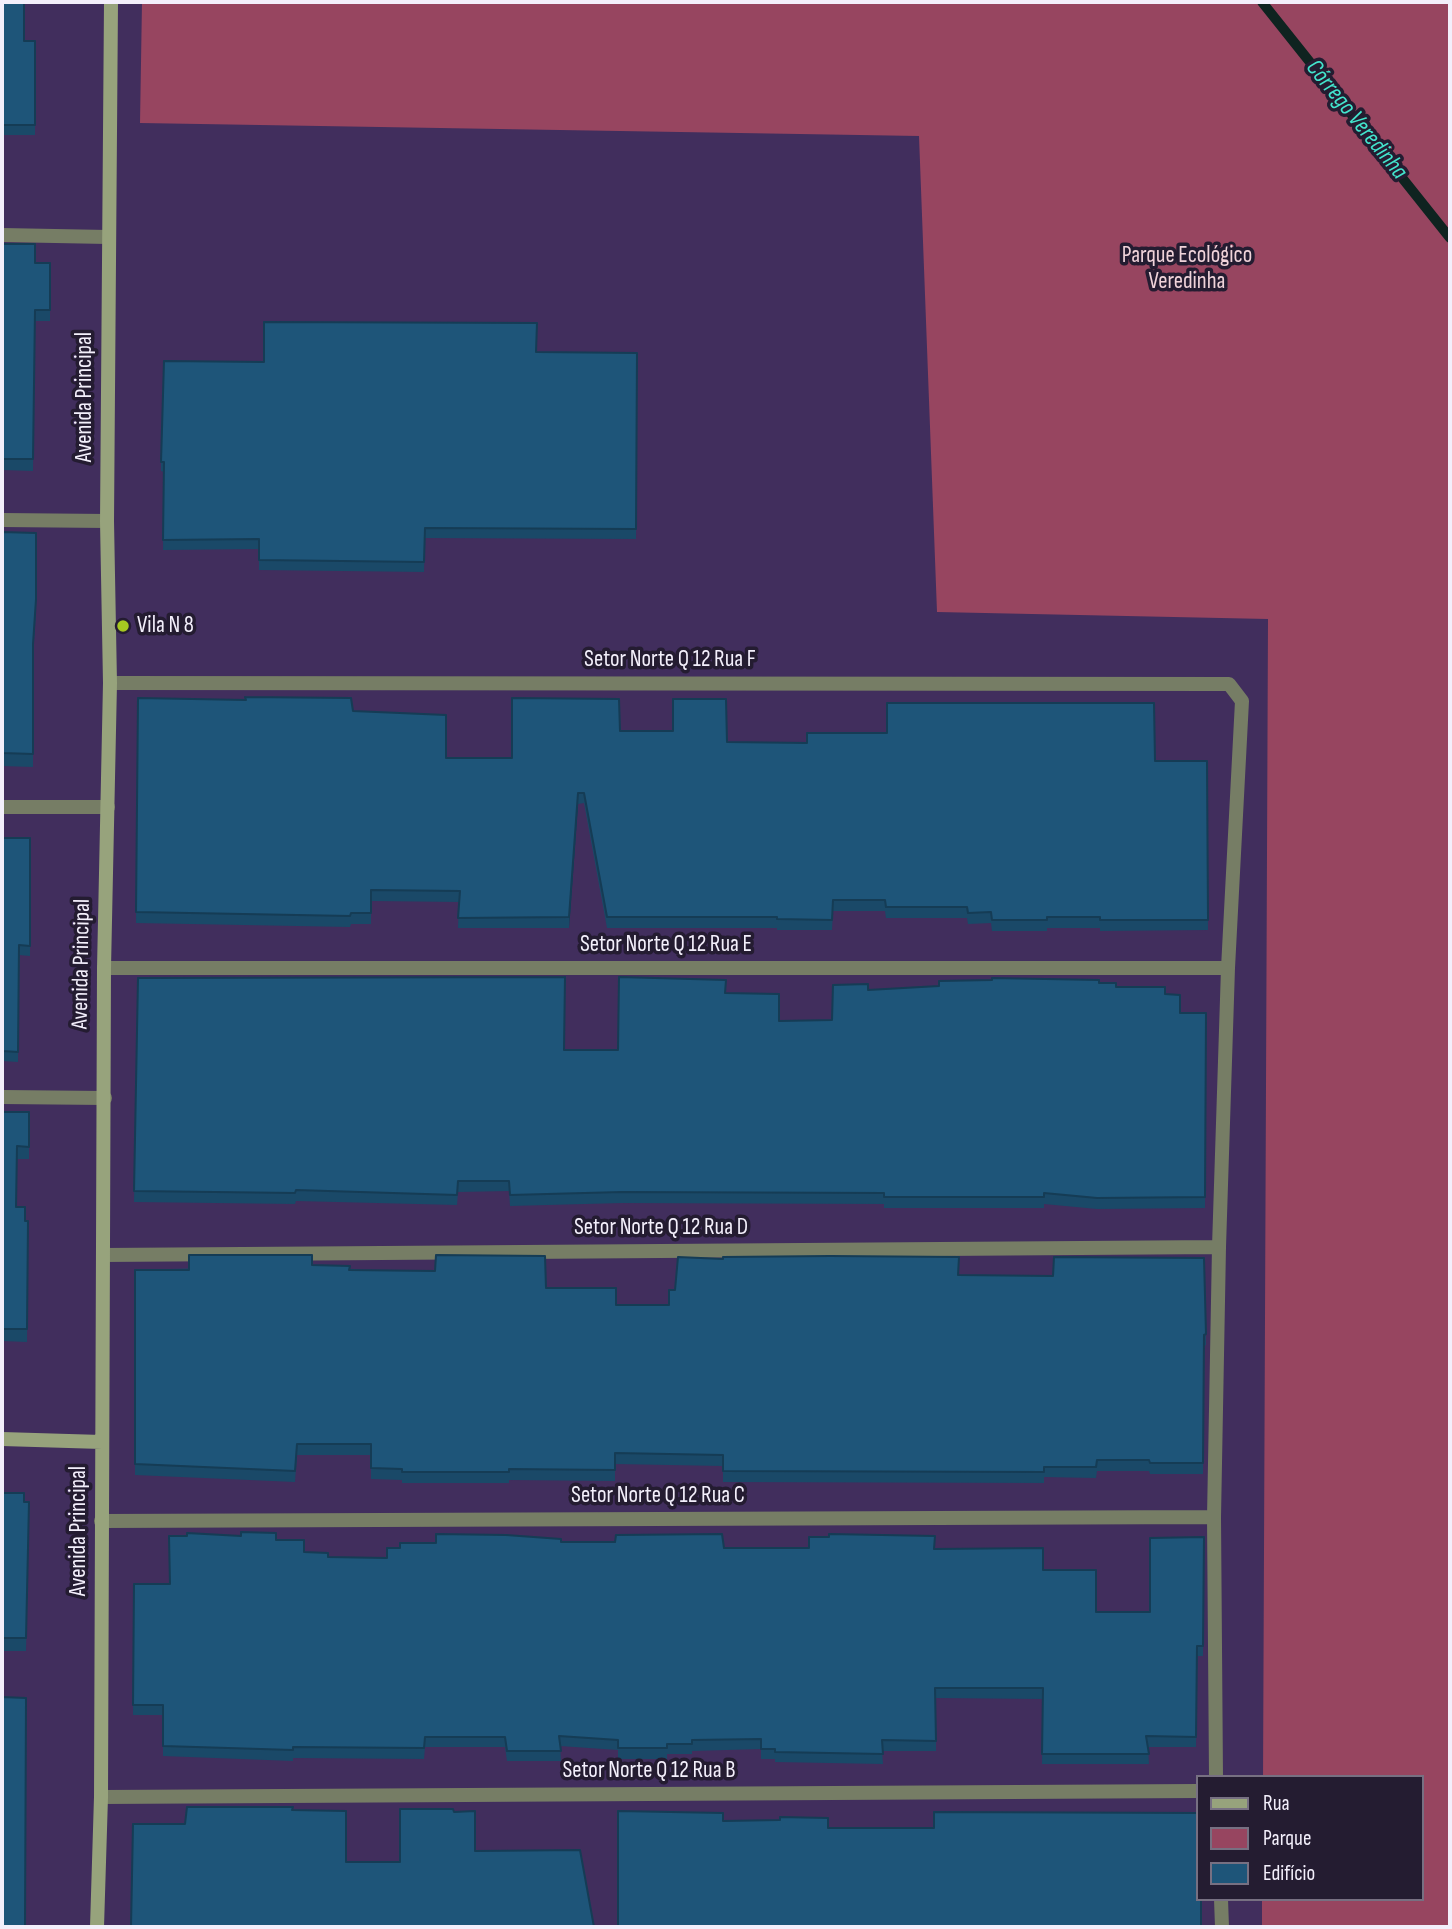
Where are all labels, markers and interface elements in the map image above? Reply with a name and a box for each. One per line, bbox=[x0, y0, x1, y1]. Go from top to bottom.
water label: Córrego Veredinha bbox=[1299, 54, 1413, 186]
park label: Parque Ecológico Veredinha bbox=[1122, 242, 1252, 296]
street label: Avenida Principal bbox=[71, 332, 99, 462]
place label: Vila N 8 bbox=[137, 612, 194, 640]
marker: Vila N 8 bbox=[115, 618, 131, 634]
street label: Setor Norte Q 12 Rua F bbox=[584, 646, 756, 674]
street label: Avenida Principal bbox=[67, 899, 97, 1029]
street label: Setor Norte Q 12 Rua E bbox=[580, 931, 752, 959]
street label: Setor Norte Q 12 Rua D bbox=[574, 1214, 748, 1242]
street label: Avenida Principal bbox=[65, 1466, 93, 1596]
street label: Setor Norte Q 12 Rua C bbox=[571, 1482, 745, 1510]
street label: Setor Norte Q 12 Rua B bbox=[563, 1757, 735, 1785]
legend bbox=[1196, 1775, 1424, 1901]
text: Rua bbox=[1263, 1791, 1290, 1816]
text: Parque bbox=[1263, 1826, 1311, 1851]
text: Edifício bbox=[1263, 1861, 1315, 1886]

